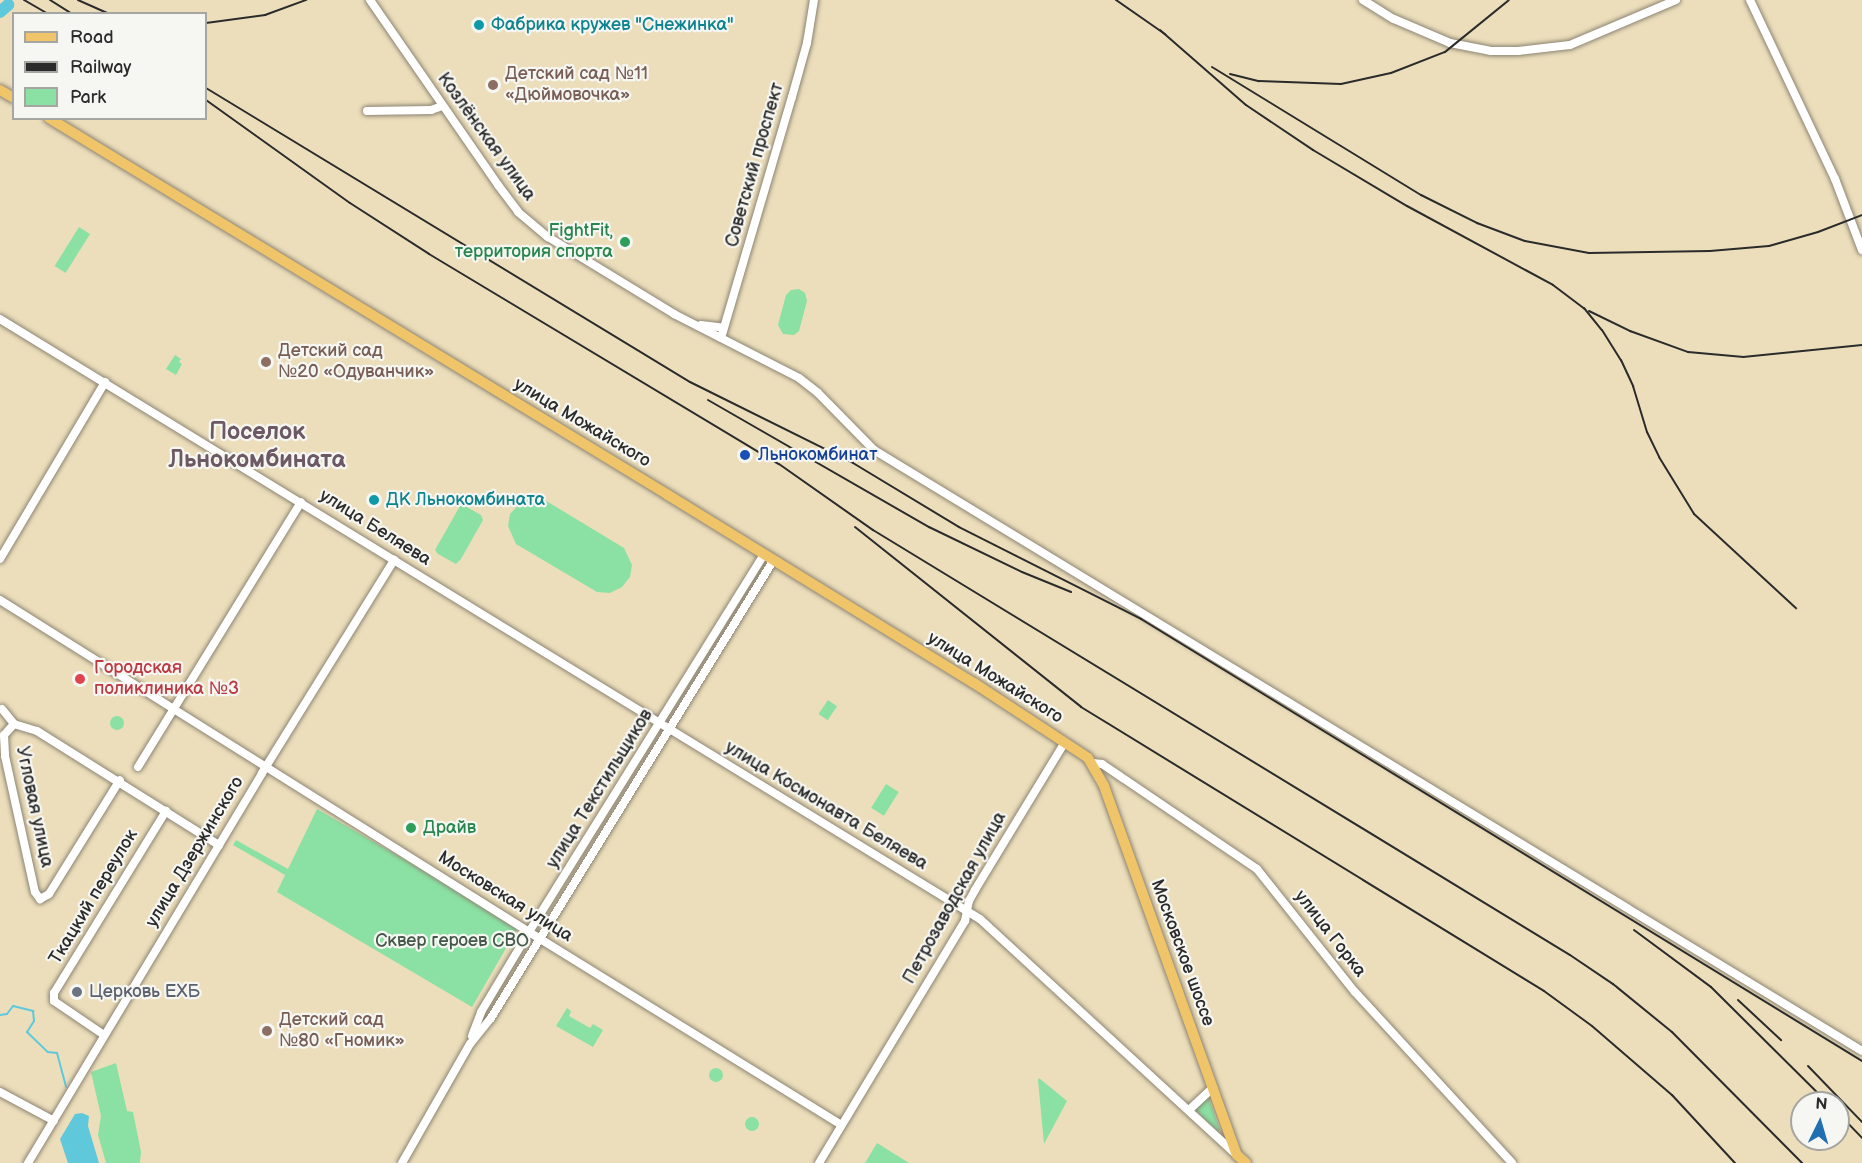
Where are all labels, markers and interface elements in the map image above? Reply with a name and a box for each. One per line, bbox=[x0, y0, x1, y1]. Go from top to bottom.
legend bbox=[12, 12, 207, 120]
place label: Фабрика кружев "Снежинка" bbox=[491, 14, 734, 36]
marker: Фабрика кружев "Снежинка" bbox=[472, 18, 486, 32]
text: Road bbox=[70, 27, 114, 48]
text: Railway bbox=[70, 57, 132, 78]
place label: Детский сад №11 «Дюймовочка» bbox=[505, 64, 648, 106]
street label: Козлёнская улица bbox=[432, 69, 540, 205]
marker: Детский сад №11 «Дюймовочка» bbox=[486, 78, 500, 92]
street label: Советский проспект bbox=[721, 80, 789, 250]
text: Park bbox=[70, 87, 106, 108]
place label: FightFit, территория спорта bbox=[455, 221, 613, 264]
marker: FightFit, территория спорта bbox=[618, 235, 632, 249]
place label: Детский сад №20 «Одуванчик» bbox=[278, 341, 434, 384]
marker: Детский сад №20 «Одуванчик» bbox=[259, 355, 273, 369]
street label: улица Можайского bbox=[510, 374, 654, 472]
district label: Поселок Льнокомбината bbox=[168, 418, 346, 474]
place label: Льнокомбинат bbox=[758, 444, 878, 466]
marker: Льнокомбинат bbox=[736, 446, 754, 464]
street label: улица Беляева bbox=[315, 485, 435, 571]
place label: ДК Льнокомбината bbox=[386, 489, 545, 511]
marker: ДК Льнокомбината bbox=[367, 493, 381, 507]
street label: улица Можайского bbox=[923, 628, 1067, 728]
place label: Городская поликлиника №3 bbox=[94, 658, 239, 700]
marker: Городская поликлиника №3 bbox=[71, 670, 89, 688]
street label: улица Текстильщиков bbox=[542, 705, 658, 873]
street label: улица Космонавта Беляева bbox=[721, 737, 931, 875]
street label: Угловая улица bbox=[11, 745, 57, 869]
street label: улица Дзержинского bbox=[141, 773, 249, 931]
street label: Петрозаводская улица bbox=[899, 808, 1011, 988]
place label: Драйв bbox=[423, 817, 476, 839]
marker: Драйв bbox=[404, 821, 418, 835]
street label: Ткацкий переулок bbox=[45, 826, 143, 968]
street label: Московская улица bbox=[434, 847, 576, 947]
street label: Московское шоссе bbox=[1145, 877, 1219, 1029]
street label: улица Горка bbox=[1289, 886, 1371, 982]
park label: Сквер героев СВО bbox=[375, 930, 529, 952]
place label: Церковь ЕХБ bbox=[89, 981, 200, 1003]
marker: Церковь ЕХБ bbox=[70, 985, 84, 999]
place label: Детский сад №80 «Гномик» bbox=[279, 1010, 405, 1052]
marker: Детский сад №80 «Гномик» bbox=[260, 1024, 274, 1038]
north arrow bbox=[1790, 1091, 1850, 1151]
text: N bbox=[1815, 1095, 1828, 1115]

